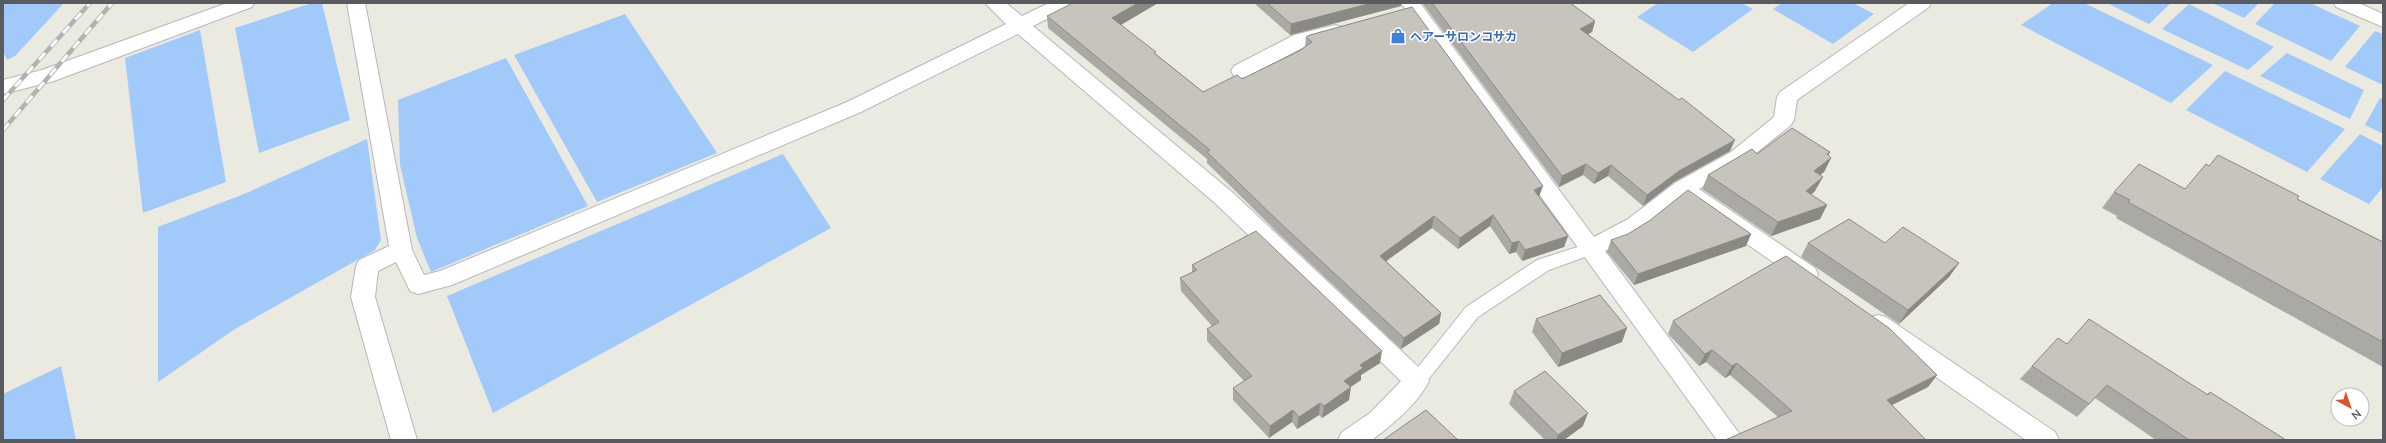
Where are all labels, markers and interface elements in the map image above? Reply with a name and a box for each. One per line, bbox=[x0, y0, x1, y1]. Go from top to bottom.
shop icon: ヘアーサロンコサカ bbox=[1389, 27, 1407, 45]
place label: ヘアーサロンコサカ bbox=[1410, 29, 1517, 44]
north arrow bbox=[2330, 387, 2370, 427]
text: N bbox=[2349, 407, 2364, 423]

